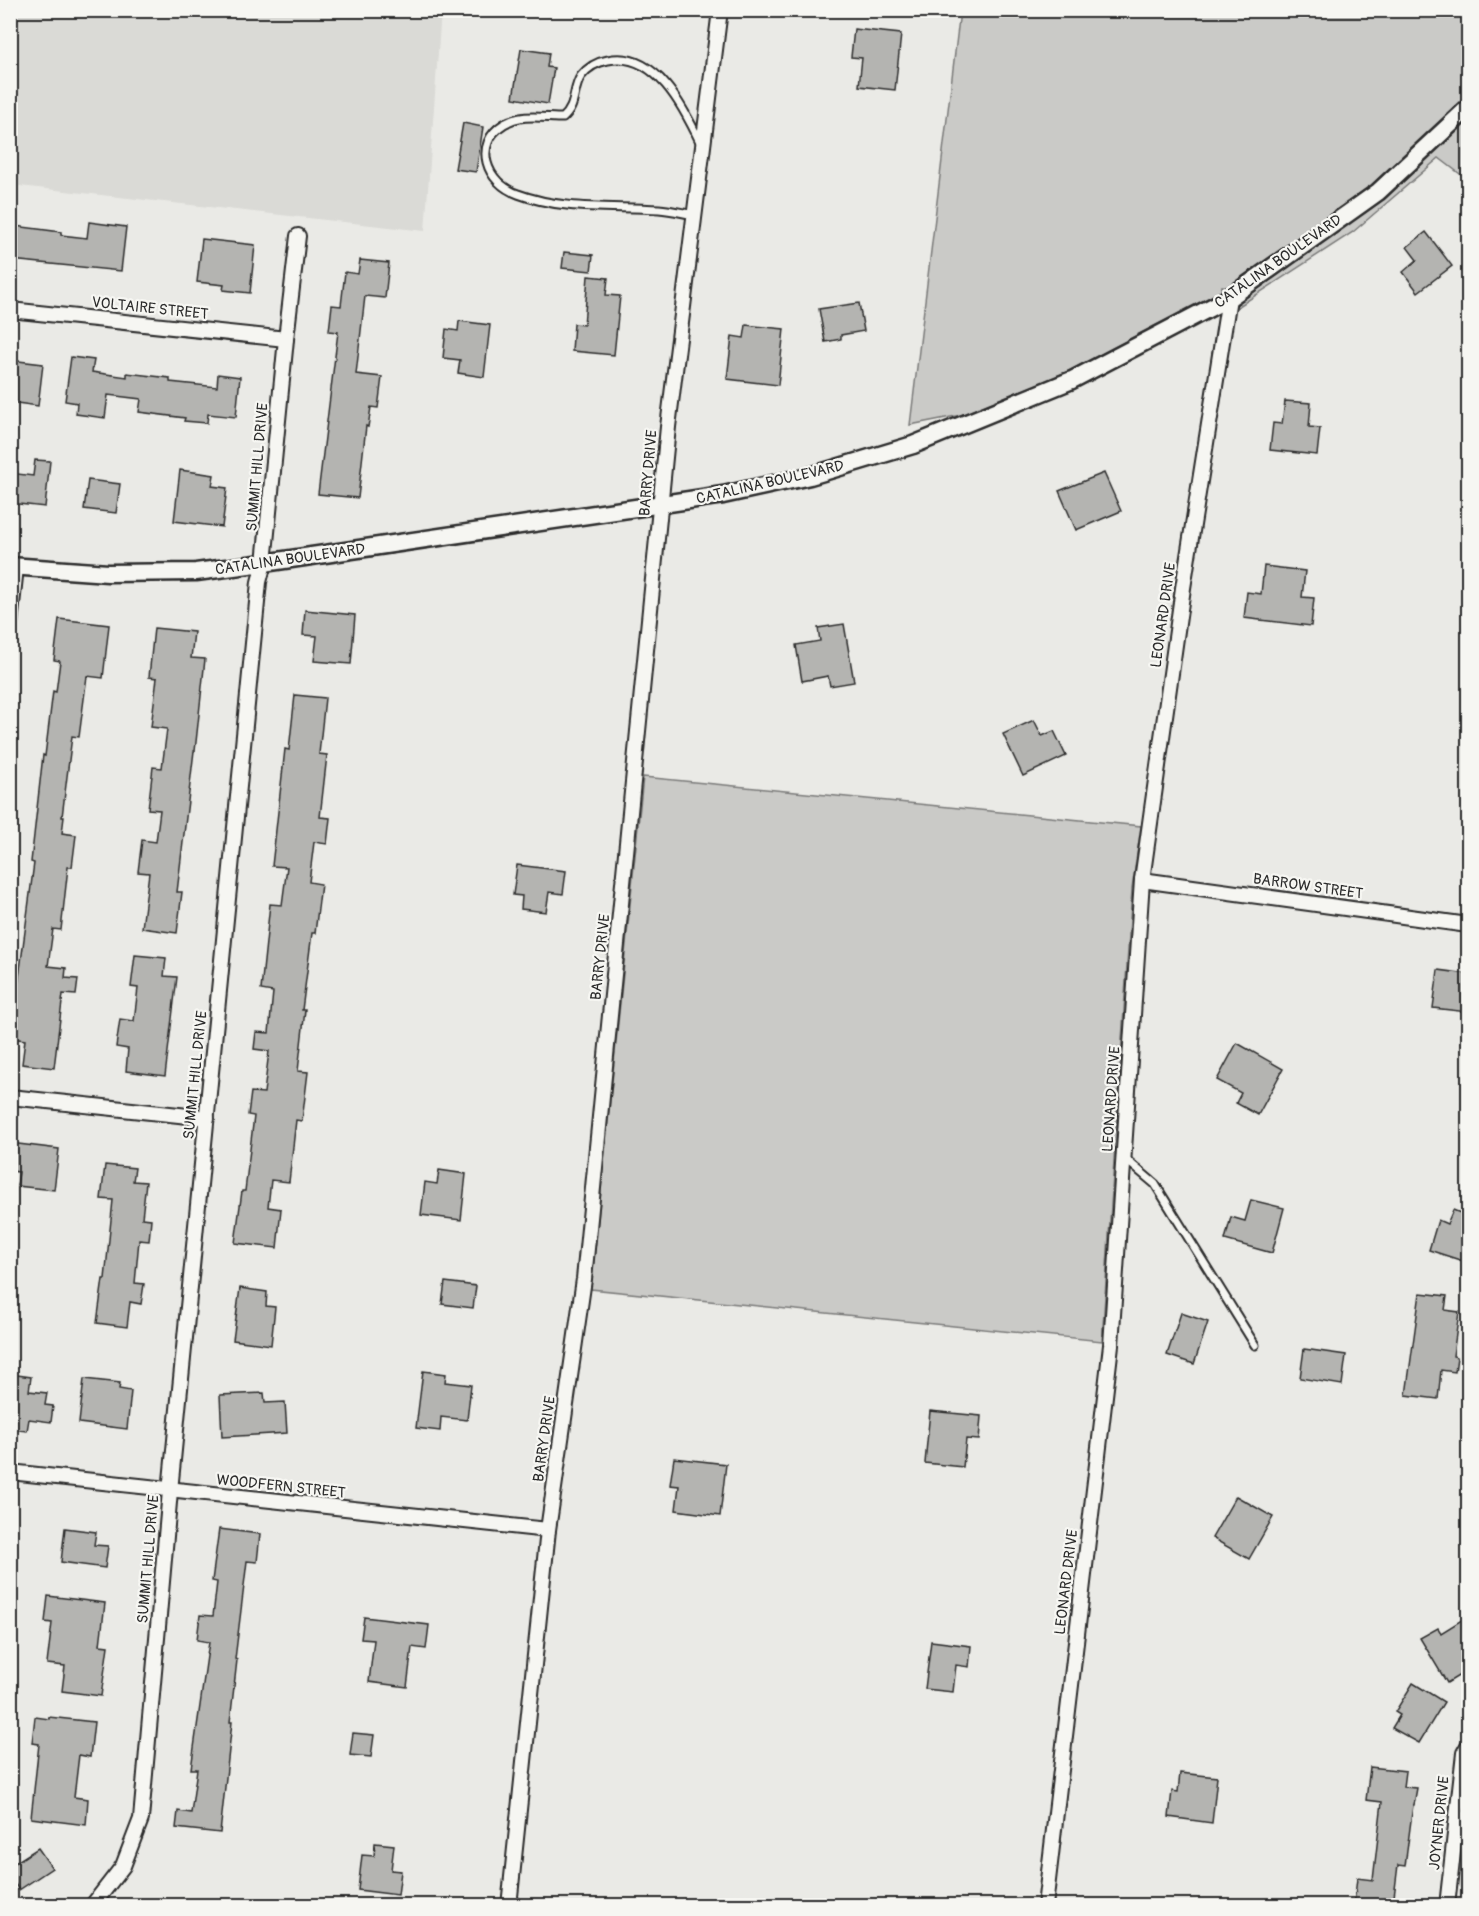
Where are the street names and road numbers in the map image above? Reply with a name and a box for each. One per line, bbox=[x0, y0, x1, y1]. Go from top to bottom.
street label: CATALINA BOULEVARD bbox=[1211, 210, 1346, 313]
street label: VOLTAIRE STREET bbox=[91, 293, 209, 324]
street label: SUMMIT HILL DRIVE bbox=[242, 402, 273, 532]
street label: BARRY DRIVE bbox=[635, 429, 662, 517]
street label: CATALINA BOULEVARD bbox=[694, 456, 846, 509]
street label: CATALINA BOULEVARD bbox=[214, 540, 366, 579]
street label: LEONARD DRIVE bbox=[1147, 561, 1180, 669]
street label: BARROW STREET bbox=[1252, 869, 1364, 904]
street label: BARRY DRIVE bbox=[587, 913, 614, 1001]
street label: SUMMIT HILL DRIVE bbox=[179, 1010, 212, 1140]
street label: LEONARD DRIVE bbox=[1098, 1045, 1125, 1153]
street label: BARRY DRIVE bbox=[529, 1395, 560, 1483]
street label: WOODFERN STREET bbox=[215, 1470, 347, 1503]
street label: SUMMIT HILL DRIVE bbox=[133, 1494, 164, 1624]
street label: LEONARD DRIVE bbox=[1051, 1528, 1082, 1636]
street label: JOYNER DRIVE bbox=[1425, 1775, 1454, 1871]

